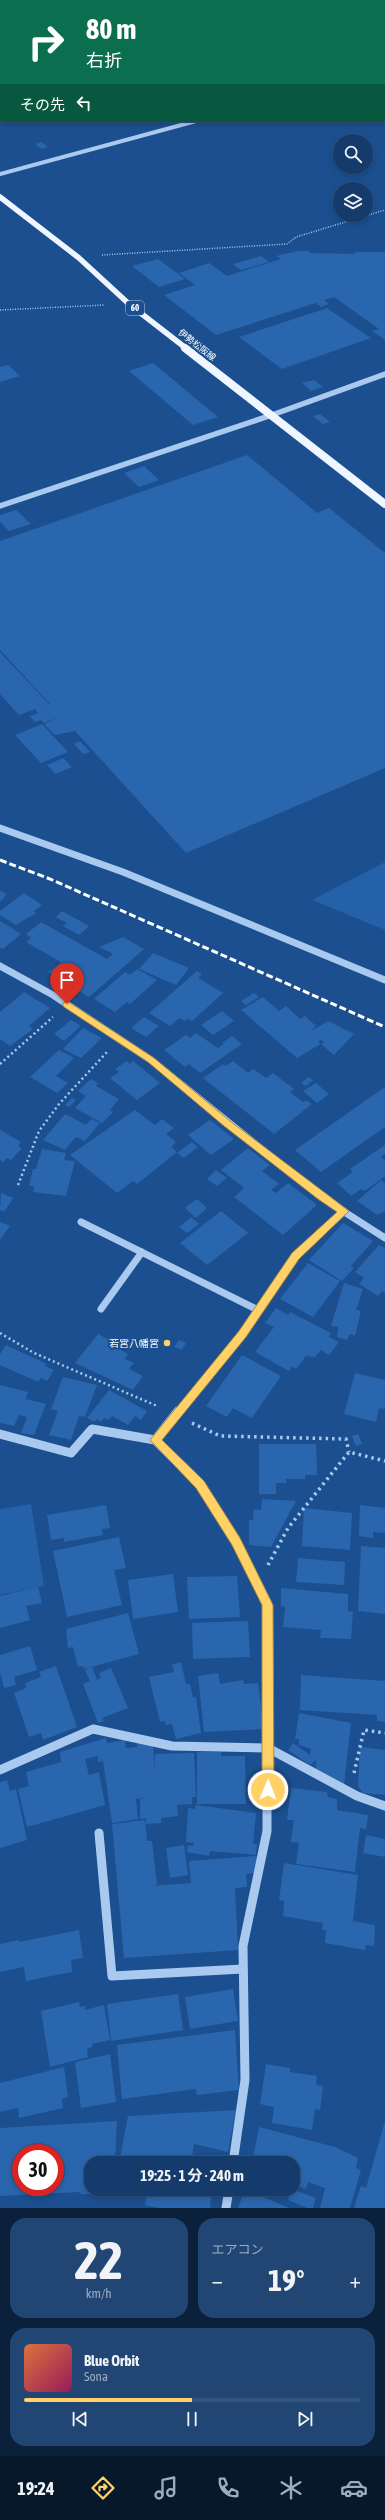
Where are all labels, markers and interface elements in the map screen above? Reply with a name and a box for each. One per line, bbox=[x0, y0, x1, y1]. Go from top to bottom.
text: 80 m bbox=[86, 13, 136, 45]
icon: right bbox=[20, 16, 72, 68]
text: 右折 bbox=[86, 50, 122, 71]
icon: left bbox=[73, 92, 95, 114]
text: その先 bbox=[20, 96, 65, 113]
map controls bbox=[333, 134, 373, 222]
button: search bbox=[333, 134, 373, 174]
button: layers bbox=[333, 182, 373, 222]
road number: 60 bbox=[126, 301, 144, 315]
street label: 伊勢松阪線 bbox=[175, 327, 219, 363]
pin bbox=[50, 963, 84, 1004]
icon: arrive bbox=[56, 969, 78, 991]
place label: 若宮八幡宮 bbox=[109, 1338, 159, 1349]
marker: 若宮八幡宮 bbox=[162, 1338, 172, 1348]
position arrow bbox=[247, 1769, 289, 1811]
speed limit sign: 30 bbox=[12, 2144, 64, 2196]
text: 19:25 · 1 分 · 240 m bbox=[140, 2167, 244, 2184]
text: 22 bbox=[74, 2230, 123, 2290]
text: エアコン bbox=[212, 2242, 264, 2257]
text: 19° bbox=[268, 2263, 304, 2297]
text: − bbox=[212, 2267, 223, 2293]
text: + bbox=[350, 2267, 361, 2293]
text: km/h bbox=[86, 2286, 112, 2301]
text: Blue Orbit bbox=[84, 2352, 139, 2369]
text: Sona bbox=[84, 2369, 108, 2384]
icon: previous bbox=[69, 2408, 91, 2430]
icon: pause bbox=[181, 2408, 203, 2430]
icon: next bbox=[294, 2408, 316, 2430]
icon: directions bbox=[89, 2474, 117, 2502]
icon: music bbox=[152, 2474, 180, 2502]
icon: phone bbox=[214, 2474, 242, 2502]
icon: climate bbox=[277, 2474, 305, 2502]
icon: car bbox=[340, 2474, 368, 2502]
text: 19:24 bbox=[17, 2478, 54, 2499]

